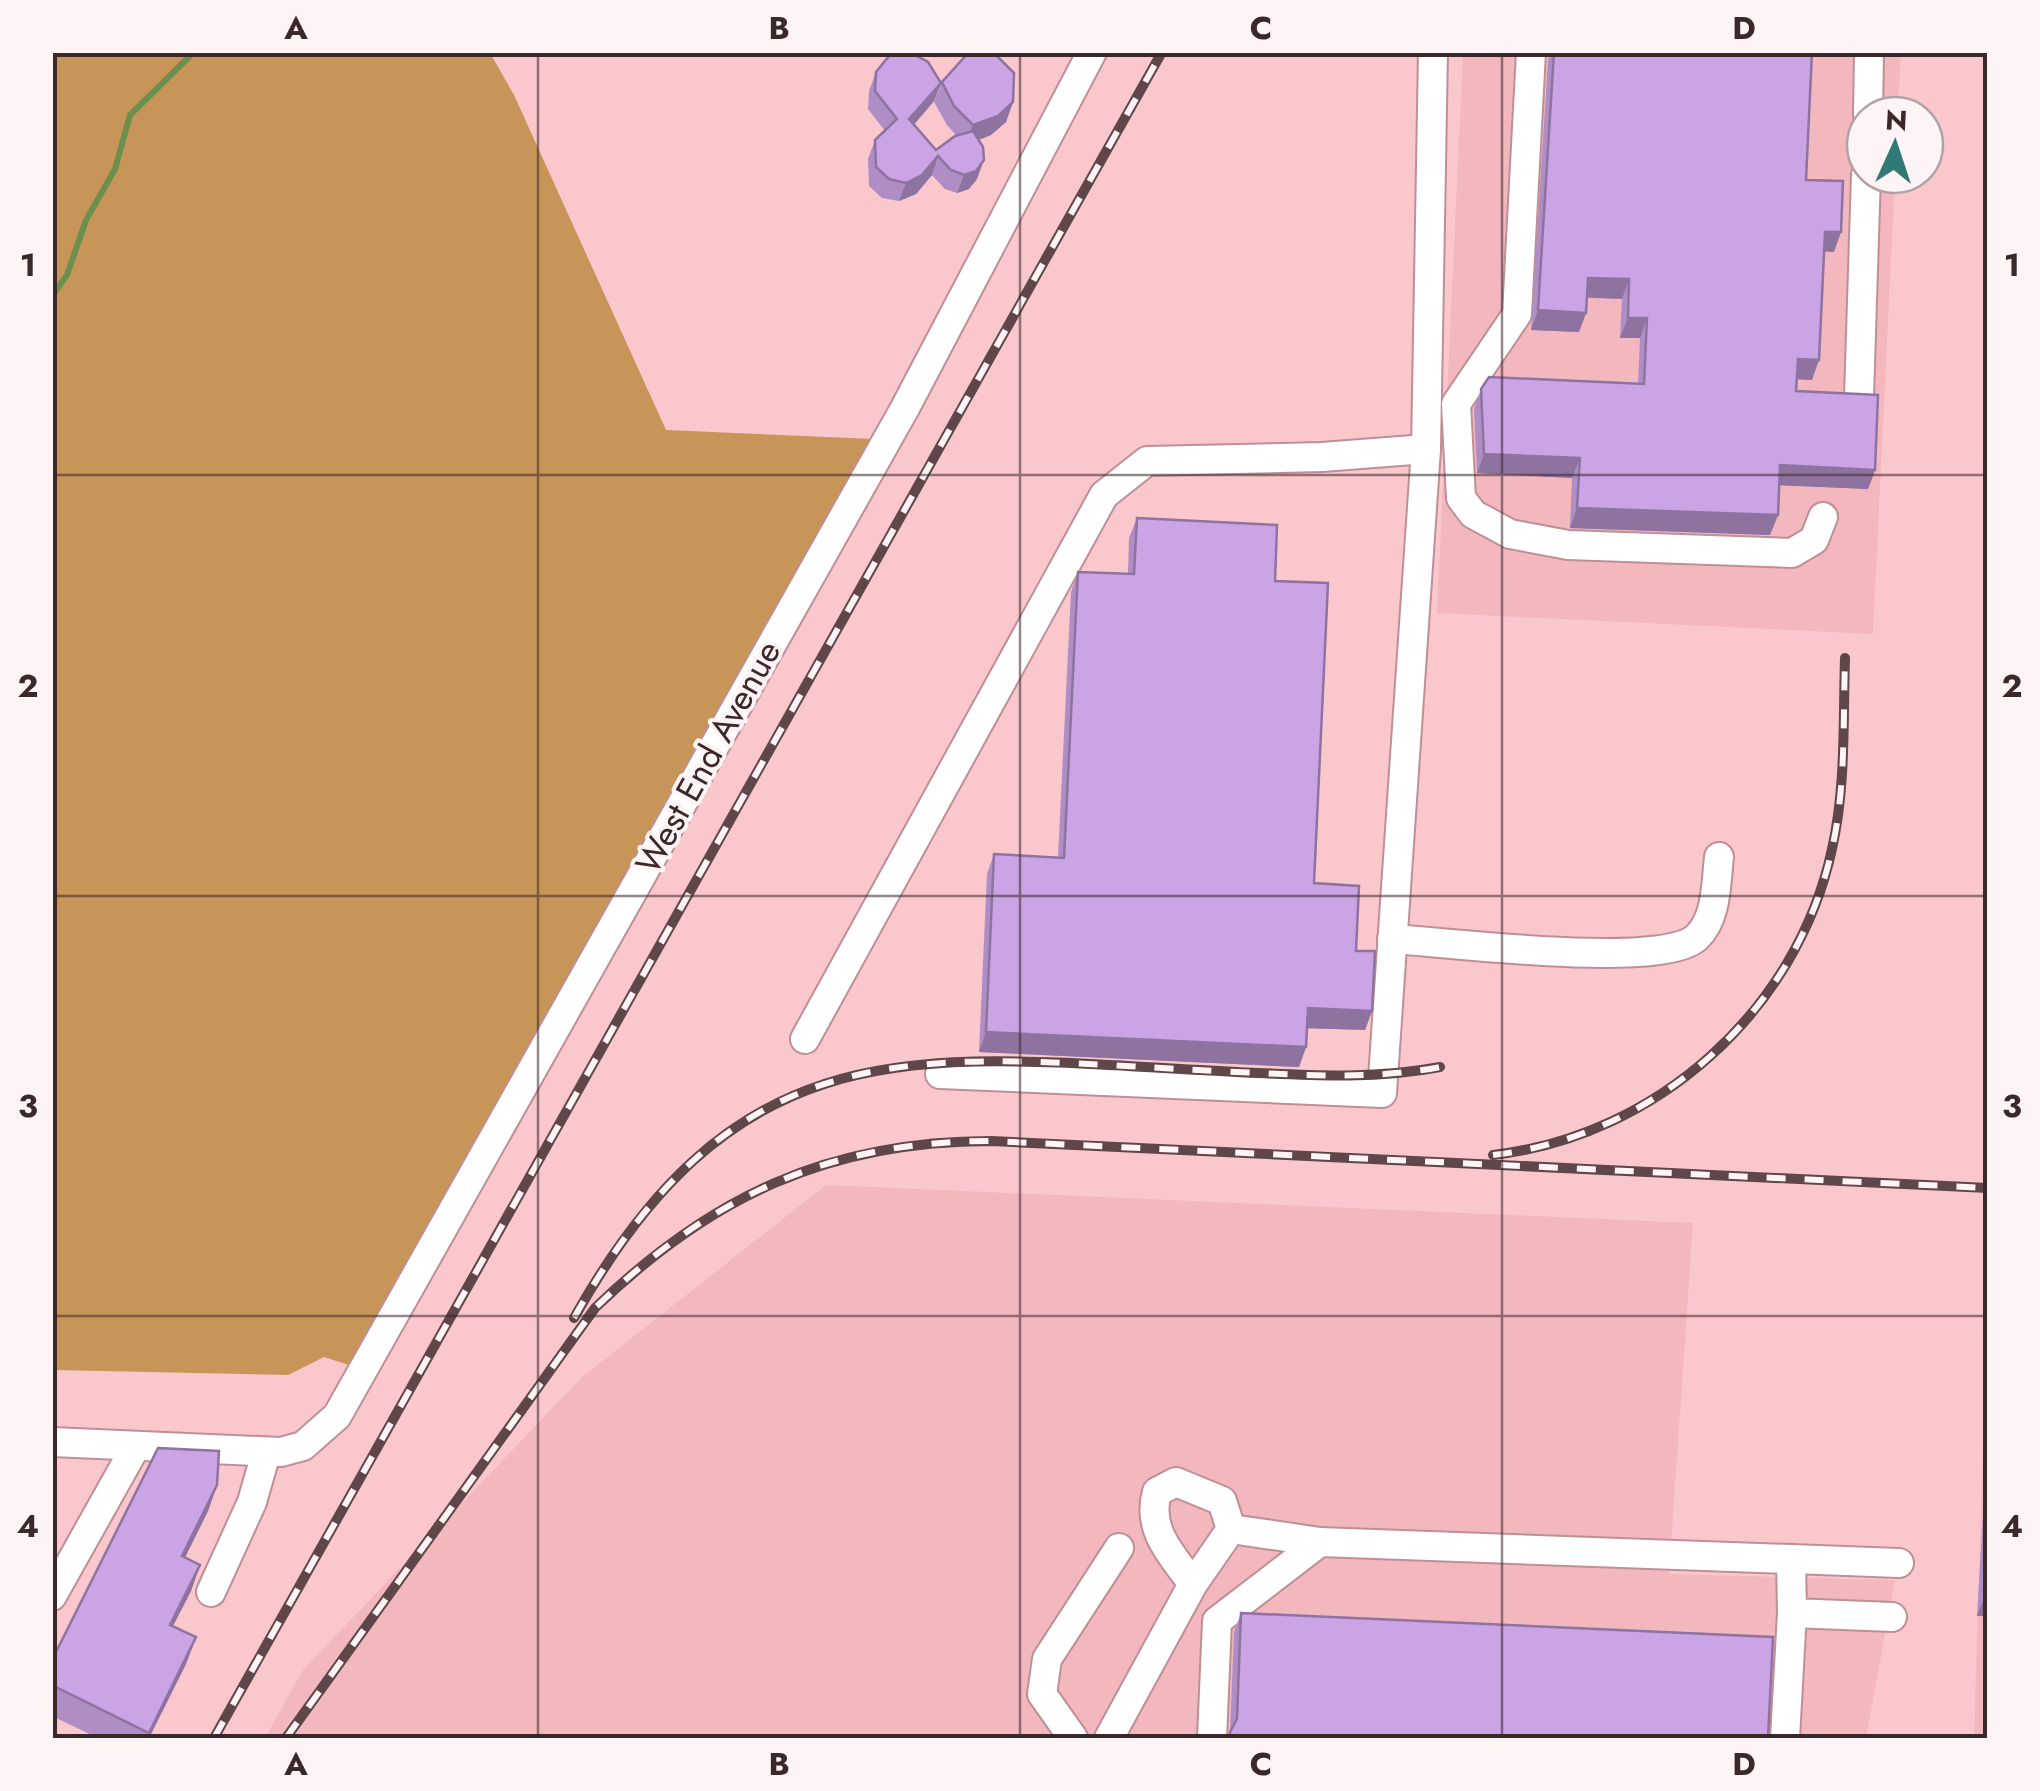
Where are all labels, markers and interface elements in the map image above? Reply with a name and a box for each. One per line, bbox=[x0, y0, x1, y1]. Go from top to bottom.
text: A bbox=[283, 5, 308, 51]
text: B bbox=[768, 5, 790, 51]
text: C bbox=[1250, 5, 1272, 51]
text: D bbox=[1732, 5, 1756, 51]
north arrow bbox=[1845, 95, 1945, 195]
text: N bbox=[1884, 99, 1908, 142]
text: 1 bbox=[20, 242, 36, 288]
text: 1 bbox=[2004, 242, 2020, 288]
street label: West End Avenue bbox=[623, 631, 793, 883]
text: 2 bbox=[18, 663, 39, 709]
text: 2 bbox=[2002, 663, 2023, 709]
text: 3 bbox=[18, 1083, 38, 1129]
text: 3 bbox=[2002, 1083, 2022, 1129]
text: 4 bbox=[17, 1503, 39, 1549]
text: 4 bbox=[2001, 1503, 2023, 1549]
text: A bbox=[283, 1741, 308, 1787]
text: B bbox=[768, 1741, 790, 1787]
text: C bbox=[1250, 1741, 1272, 1787]
text: D bbox=[1732, 1741, 1756, 1787]

